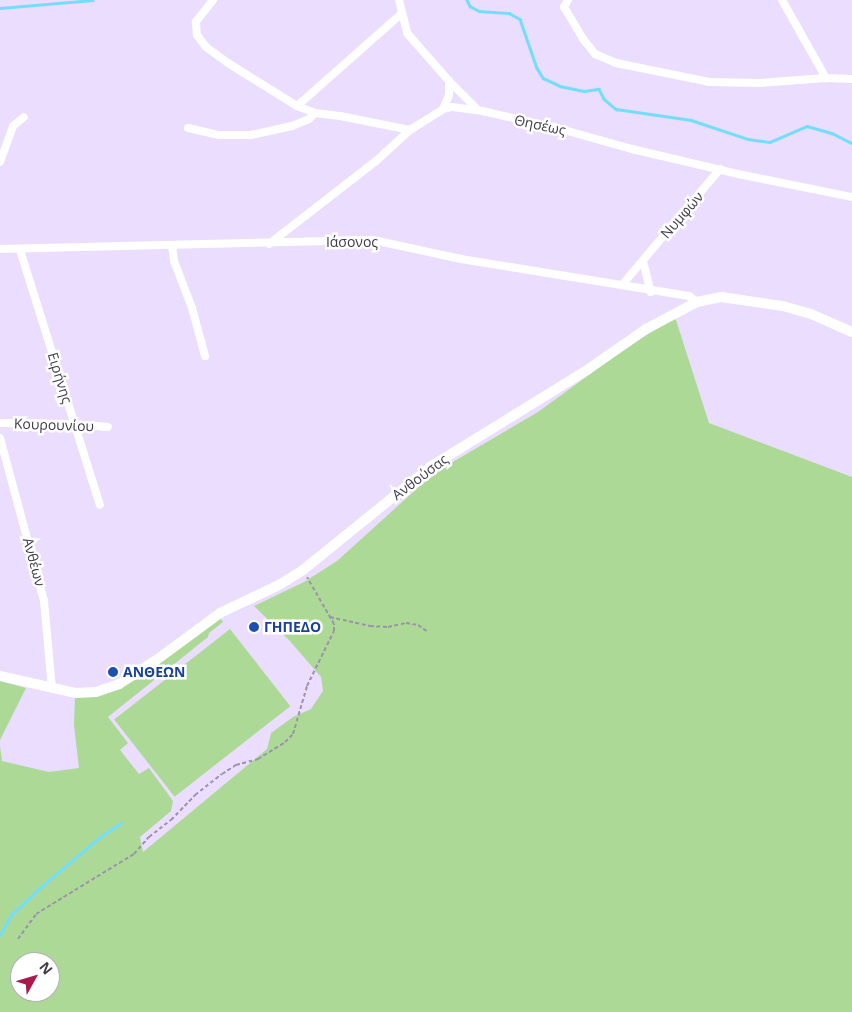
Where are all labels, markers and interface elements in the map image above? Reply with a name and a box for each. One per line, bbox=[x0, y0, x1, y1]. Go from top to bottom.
street label: Θησέως bbox=[513, 111, 567, 139]
street label: Νυμφών bbox=[657, 188, 707, 242]
street label: Ιάσονος bbox=[326, 234, 378, 250]
street label: Ειρήνης bbox=[44, 350, 76, 406]
street label: Κουρουνίου bbox=[14, 415, 94, 435]
street label: Ανθούσας bbox=[389, 451, 451, 503]
street label: Ανθέων bbox=[19, 536, 49, 588]
place label: ΓΗΠΕΔΟ bbox=[264, 619, 321, 635]
marker: ΓΗΠΕΔΟ bbox=[248, 621, 260, 633]
place label: ΑΝΘΕΩΝ bbox=[123, 664, 185, 680]
marker: ΑΝΘΕΩΝ bbox=[107, 666, 119, 678]
north arrow bbox=[10, 952, 60, 1002]
text: N bbox=[35, 957, 57, 978]

